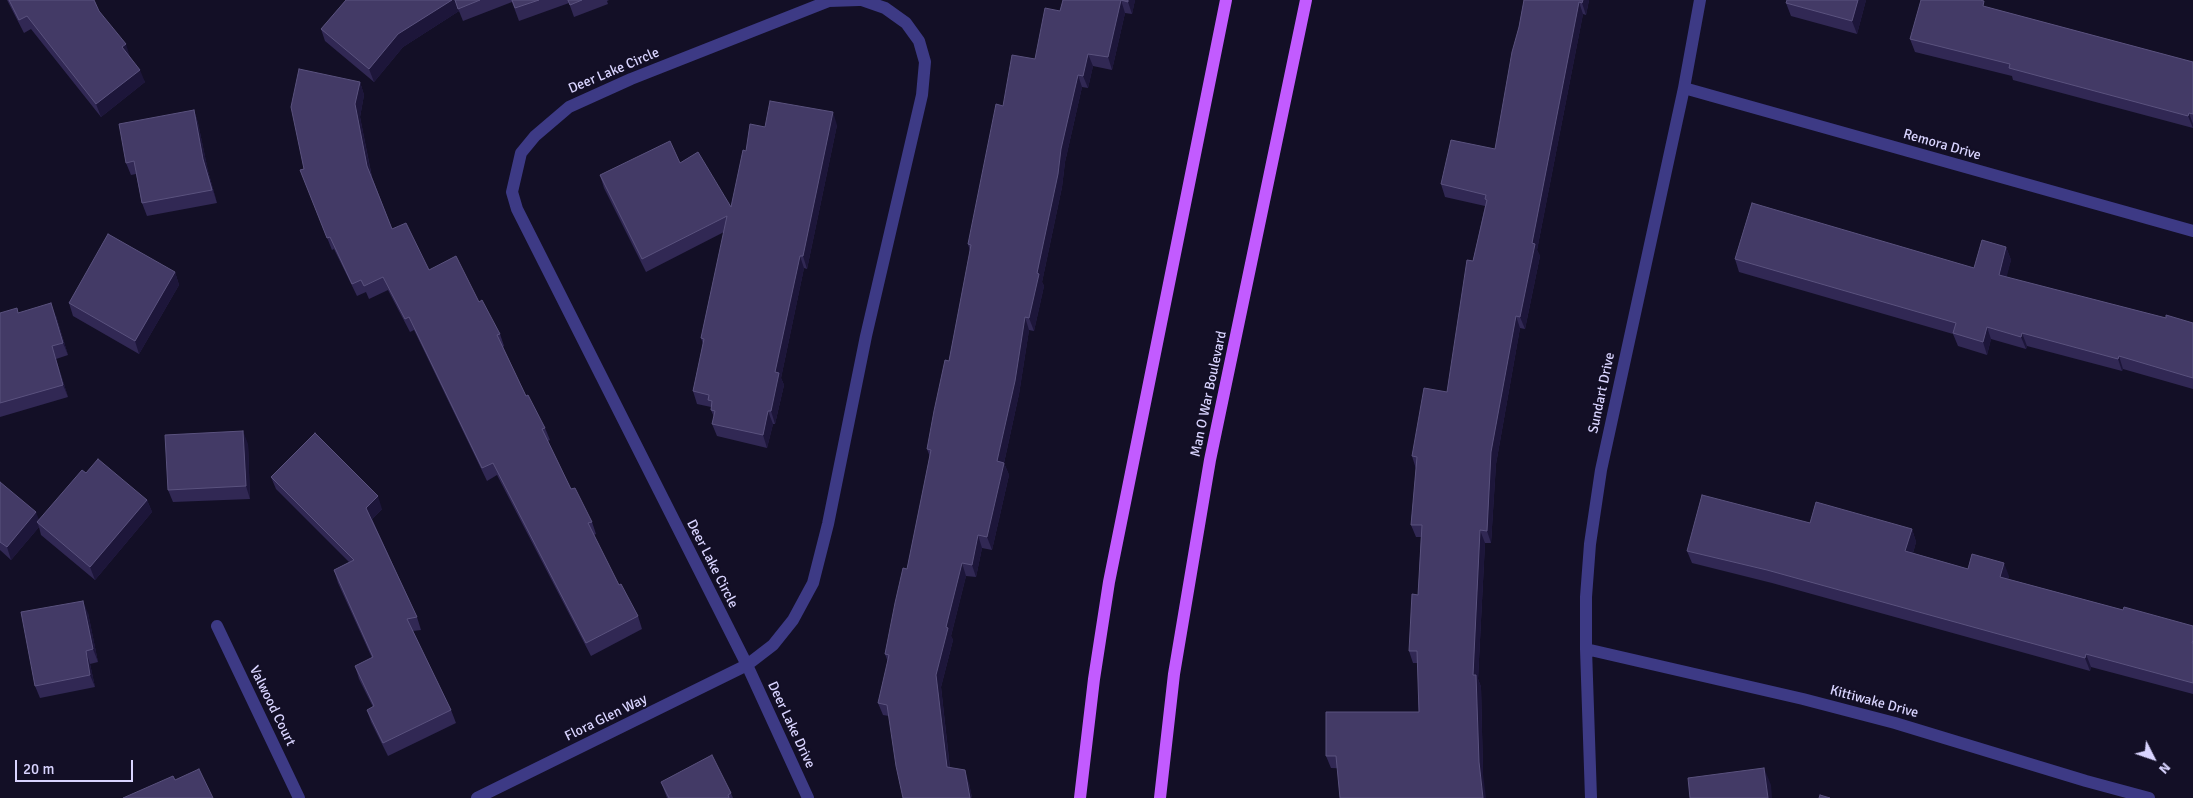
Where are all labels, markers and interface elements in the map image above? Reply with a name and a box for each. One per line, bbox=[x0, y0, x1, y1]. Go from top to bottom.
street label: Deer Lake Circle bbox=[566, 44, 662, 98]
street label: Remora Drive bbox=[1901, 126, 1983, 164]
street label: Man O War Boulevard bbox=[1187, 330, 1231, 458]
street label: Sundart Drive bbox=[1585, 351, 1619, 435]
street label: Deer Lake Circle bbox=[682, 517, 742, 611]
street label: Valwood Court bbox=[245, 663, 299, 749]
street label: Deer Lake Drive bbox=[764, 679, 818, 771]
street label: Kittiwake Drive bbox=[1828, 682, 1920, 722]
street label: Flora Glen Way bbox=[562, 691, 650, 745]
north arrow bbox=[2128, 733, 2178, 783]
scale bar bbox=[18, 750, 135, 782]
text: N bbox=[2155, 759, 2174, 777]
text: 20 m bbox=[23, 760, 54, 778]

